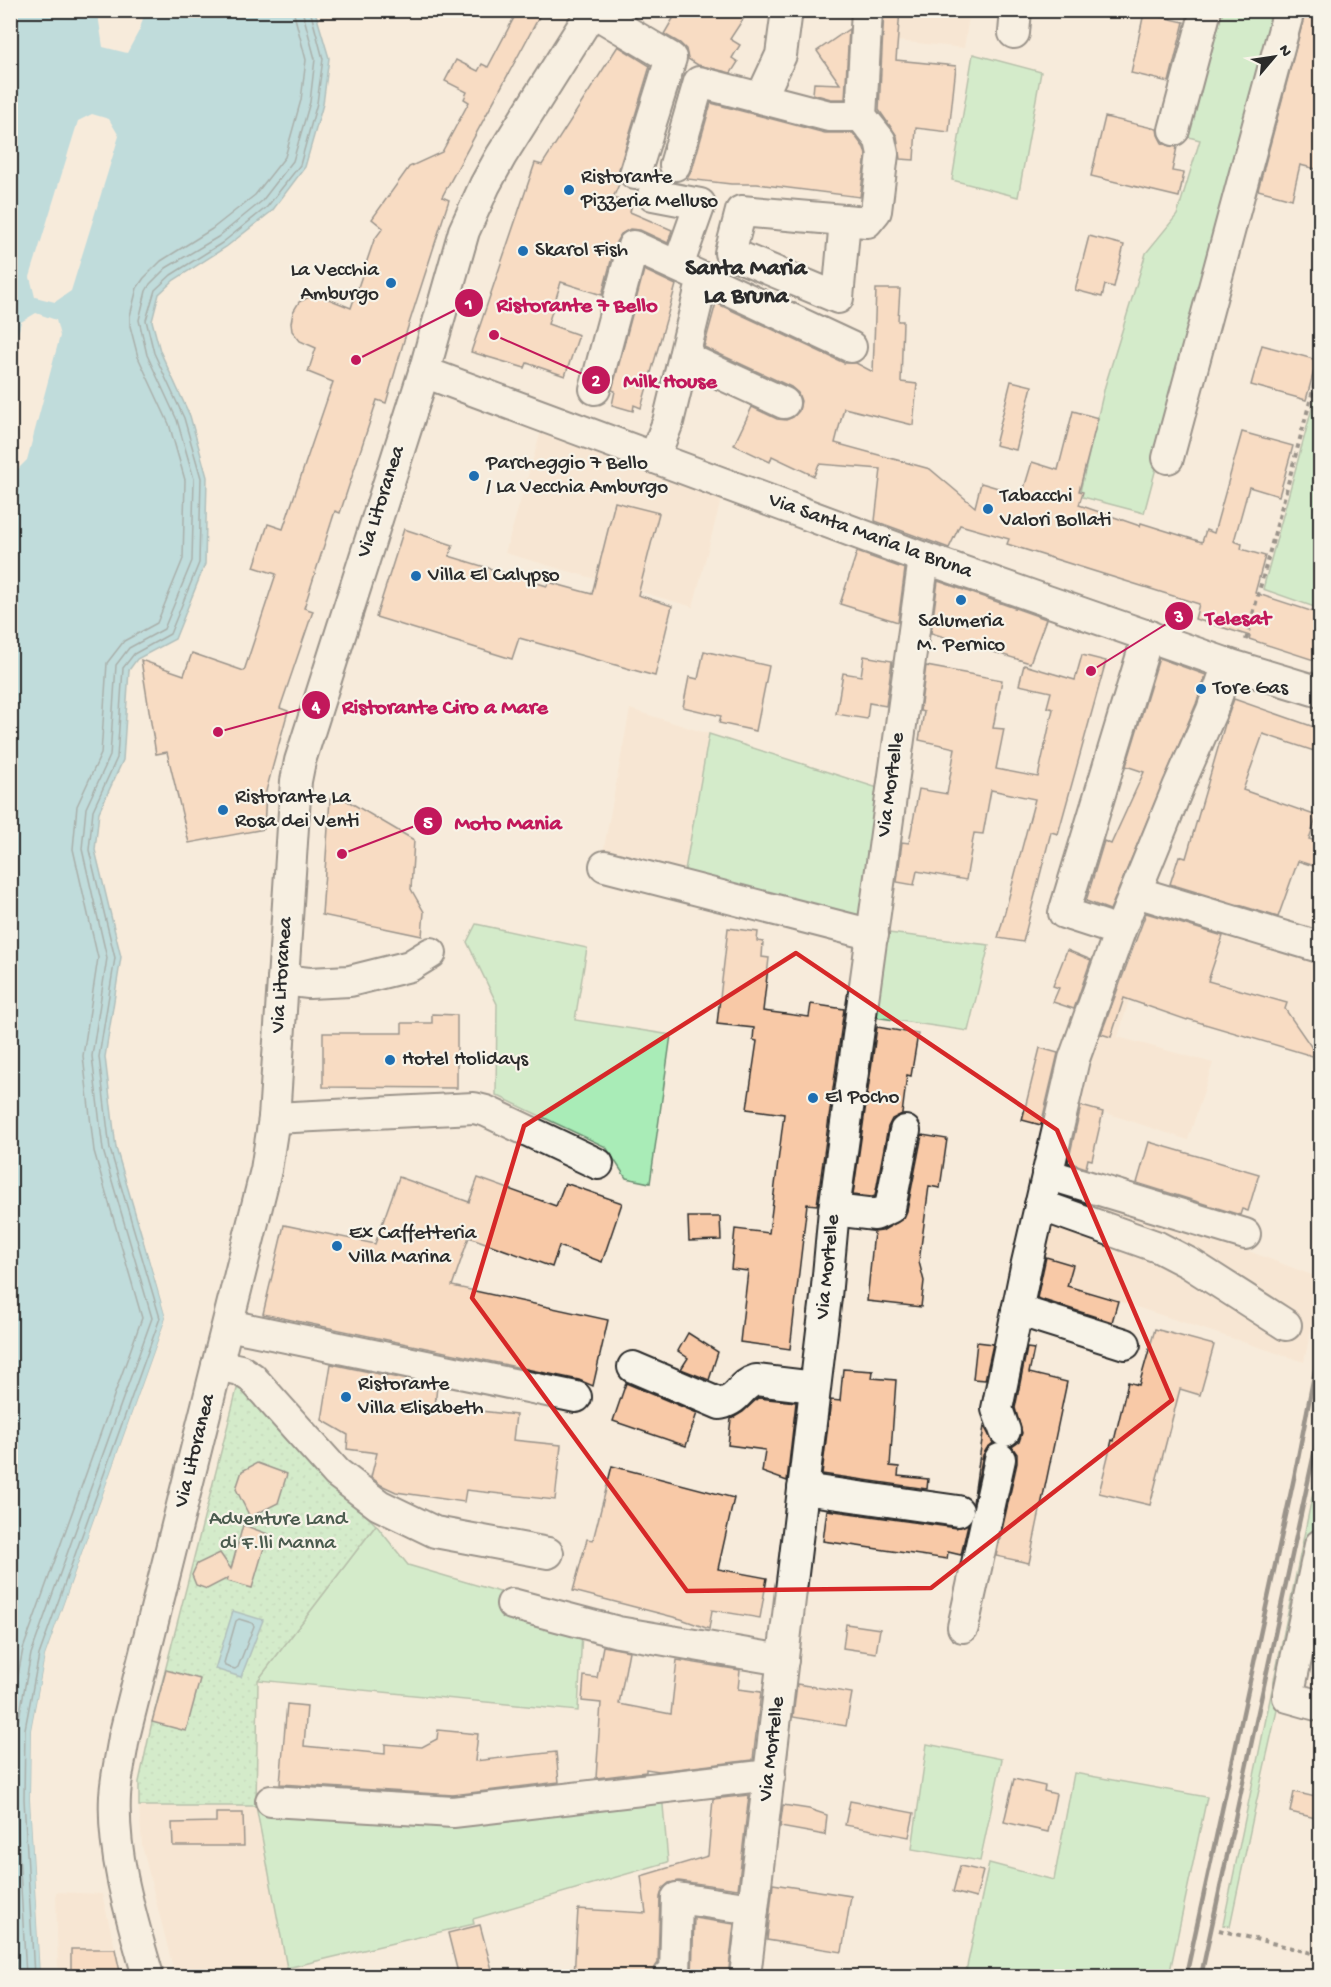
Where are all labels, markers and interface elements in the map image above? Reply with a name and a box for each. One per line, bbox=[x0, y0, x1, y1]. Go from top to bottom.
north arrow bbox=[1244, 27, 1304, 87]
text: N bbox=[1273, 42, 1295, 61]
place label: Ristorante Pizzeria Melluso bbox=[580, 166, 718, 215]
marker: Ristorante Pizzeria Melluso bbox=[562, 183, 576, 197]
place label: Skarol Fish bbox=[535, 239, 628, 264]
marker: Skarol Fish bbox=[516, 244, 530, 258]
district label: Santa Maria La Bruna bbox=[685, 255, 809, 312]
place label: La Vecchia Amburgo bbox=[290, 259, 380, 308]
marker: La Vecchia Amburgo bbox=[384, 276, 398, 290]
callout: Ristorante 7 Bello bbox=[454, 283, 670, 323]
text: Ristorante 7 Bello bbox=[495, 294, 658, 320]
text: 1 bbox=[464, 295, 473, 316]
callout: Milk House bbox=[581, 360, 729, 400]
text: Milk House bbox=[623, 370, 717, 396]
text: 2 bbox=[592, 372, 601, 393]
street label: Via Litoranea bbox=[352, 442, 412, 562]
place label: Parcheggio 7 Bello / La Vecchia Amburgo bbox=[485, 452, 668, 501]
marker: Parcheggio 7 Bello / La Vecchia Amburgo bbox=[467, 469, 481, 483]
place label: Tabacchi Valori Bollati bbox=[999, 485, 1112, 534]
street label: Via Santa Maria la Bruna bbox=[764, 488, 977, 586]
marker: Tabacchi Valori Bollati bbox=[981, 502, 995, 516]
place label: Villa El Calypso bbox=[427, 564, 560, 589]
marker: Villa El Calypso bbox=[409, 569, 423, 583]
marker: Salumeria M. Pernico bbox=[954, 593, 968, 607]
callout: Telesat bbox=[1164, 596, 1283, 636]
text: Telesat bbox=[1203, 607, 1273, 633]
text: 3 bbox=[1173, 608, 1184, 629]
place label: Salumeria M. Pernico bbox=[917, 610, 1005, 659]
place label: Tore Gas bbox=[1212, 677, 1289, 702]
marker: Tore Gas bbox=[1194, 682, 1208, 696]
callout: Ristorante Ciro a Mare bbox=[301, 685, 560, 725]
text: Ristorante Ciro a Mare bbox=[341, 696, 549, 722]
text: 4 bbox=[311, 698, 321, 719]
street label: Via Mortelle bbox=[872, 730, 912, 840]
place label: Ristorante La Rosa dei Venti bbox=[235, 786, 360, 835]
callout: Moto Mania bbox=[413, 801, 574, 841]
marker: Ristorante La Rosa dei Venti bbox=[216, 803, 230, 817]
text: Moto Mania bbox=[454, 812, 563, 838]
text: 5 bbox=[423, 814, 433, 835]
street label: Via Litoranea bbox=[266, 915, 300, 1035]
place label: Hotel Holidays bbox=[402, 1048, 529, 1073]
marker: Hotel Holidays bbox=[383, 1053, 397, 1067]
place label: El Pocho bbox=[825, 1086, 900, 1111]
marker: El Pocho bbox=[806, 1091, 820, 1105]
street label: Via Mortelle bbox=[811, 1212, 847, 1322]
place label: Ex Caffetteria Villa Marina bbox=[348, 1222, 478, 1271]
marker: Ex Caffetteria Villa Marina bbox=[330, 1239, 344, 1253]
place label: Ristorante Villa Elisabeth bbox=[357, 1373, 484, 1422]
street label: Via Litoranea bbox=[170, 1390, 223, 1511]
marker: Ristorante Villa Elisabeth bbox=[339, 1390, 353, 1404]
park label: Adventure Land di F.lli Manna bbox=[209, 1508, 349, 1557]
street label: Via Mortelle bbox=[754, 1694, 792, 1804]

